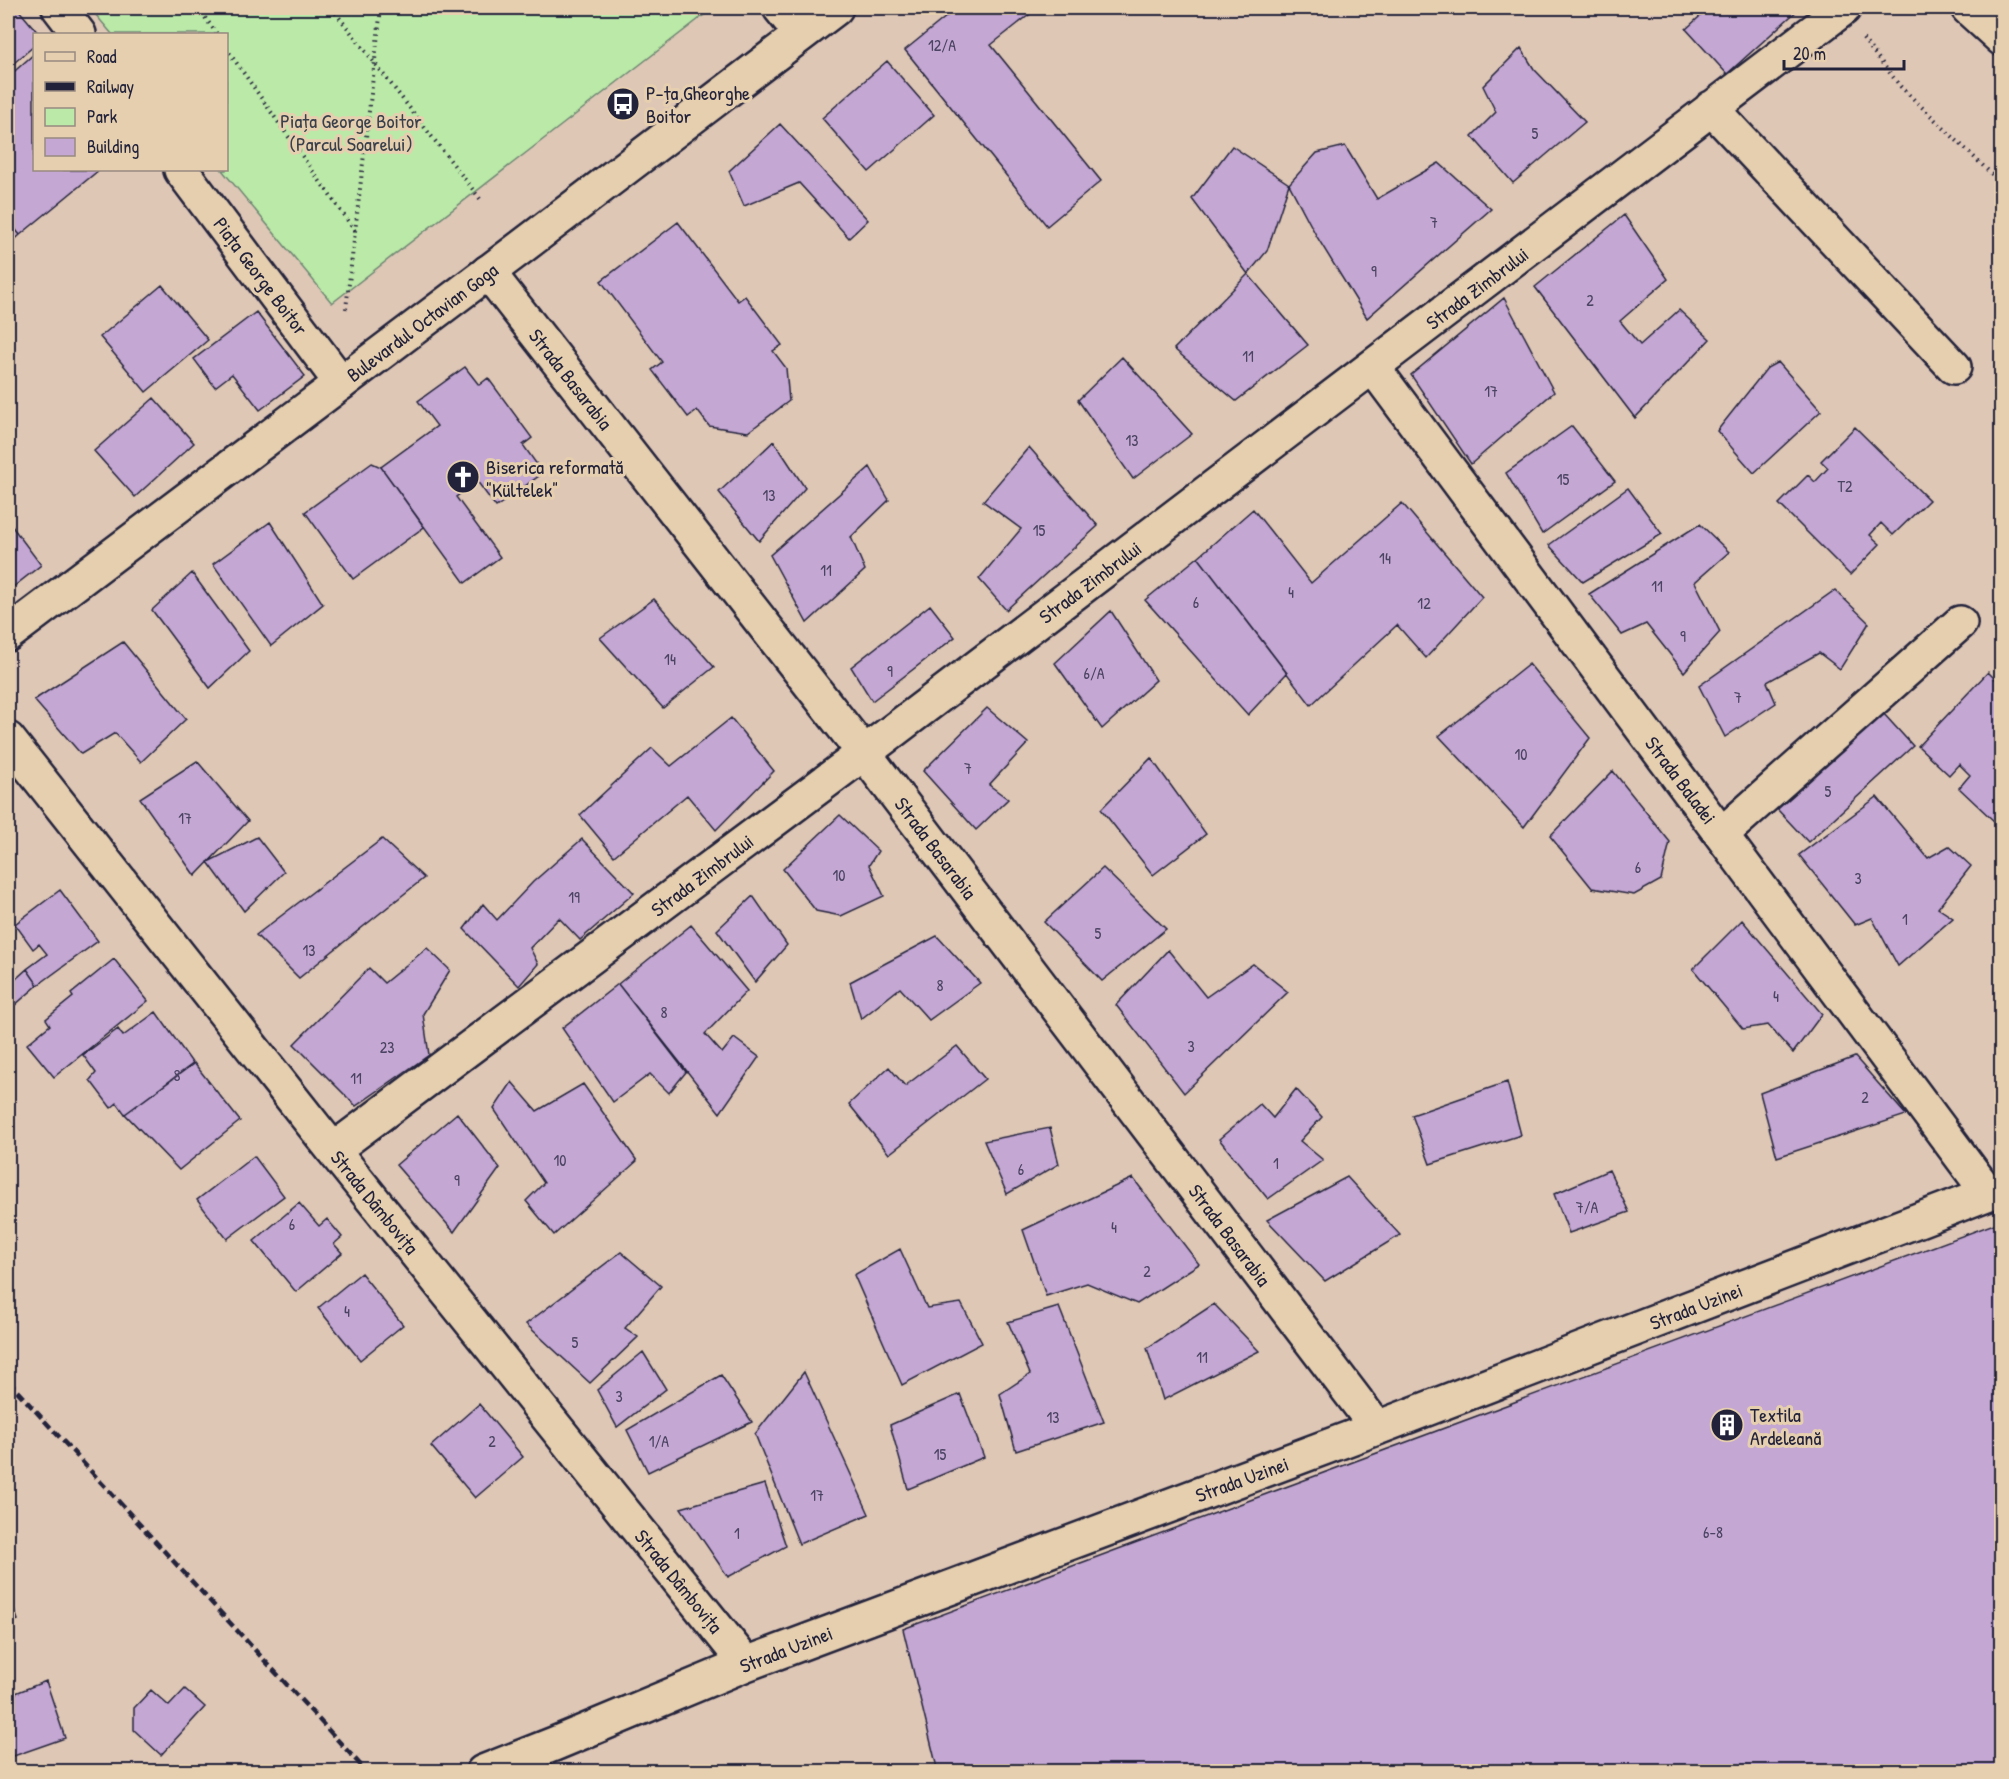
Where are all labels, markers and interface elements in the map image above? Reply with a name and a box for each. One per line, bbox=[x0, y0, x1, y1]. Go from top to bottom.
legend bbox=[33, 33, 228, 171]
scale bar bbox=[1784, 33, 1904, 71]
house number: 12/A bbox=[928, 34, 956, 56]
text: 20 m bbox=[1793, 41, 1826, 66]
text: Road bbox=[87, 44, 117, 69]
text: Railway bbox=[87, 74, 134, 99]
place label: P-ța Gheorghe Boitor bbox=[646, 79, 750, 129]
bus stop icon: P-ța Gheorghe Boitor bbox=[605, 86, 641, 122]
text: Park bbox=[87, 104, 118, 129]
park label: Piața George Boitor (Parcul Soarelui) bbox=[280, 107, 422, 157]
house number: 5 bbox=[1532, 122, 1539, 144]
text: Building bbox=[87, 134, 139, 159]
street label: Piața George Boitor bbox=[208, 211, 314, 341]
house number: 7 bbox=[1430, 211, 1438, 233]
street label: Strada Zimbrului bbox=[1420, 241, 1534, 335]
street label: Bulevardul Octavian Goga bbox=[341, 256, 503, 388]
house number: 9 bbox=[1371, 260, 1377, 282]
house number: 2 bbox=[1586, 289, 1594, 311]
street label: Strada Basarabia bbox=[523, 323, 619, 435]
house number: 11 bbox=[1242, 345, 1254, 367]
house number: 17 bbox=[1484, 380, 1498, 402]
house number: 13 bbox=[1126, 429, 1138, 451]
place label: Biserica reformată "Kültelek" bbox=[486, 453, 624, 503]
church icon: Biserica reformată "Kültelek" bbox=[445, 459, 481, 495]
house number: 15 bbox=[1557, 468, 1570, 490]
house number: T2 bbox=[1838, 475, 1853, 497]
house number: 13 bbox=[763, 484, 775, 506]
house number: 15 bbox=[1033, 519, 1046, 541]
street label: Strada Zimbrului bbox=[1033, 535, 1147, 629]
house number: 14 bbox=[1379, 547, 1391, 569]
house number: 11 bbox=[820, 559, 832, 581]
house number: 11 bbox=[1651, 575, 1663, 597]
house number: 4 bbox=[1288, 581, 1294, 603]
house number: 6 bbox=[1193, 591, 1199, 613]
house number: 12 bbox=[1417, 592, 1431, 614]
house number: 9 bbox=[1680, 625, 1686, 647]
house number: 14 bbox=[664, 648, 676, 670]
house number: 9 bbox=[887, 660, 893, 682]
house number: 6/A bbox=[1084, 662, 1105, 684]
house number: 7 bbox=[1734, 686, 1742, 708]
street label: Strada Baladei bbox=[1639, 731, 1723, 829]
house number: 10 bbox=[1515, 743, 1527, 765]
house number: 7 bbox=[964, 757, 972, 779]
house number: 5 bbox=[1825, 780, 1832, 802]
street label: Strada Basarabia bbox=[889, 791, 983, 905]
house number: 17 bbox=[178, 807, 192, 829]
street label: Strada Zimbrului bbox=[645, 828, 759, 922]
house number: 6 bbox=[1635, 856, 1641, 878]
house number: 10 bbox=[833, 864, 845, 886]
house number: 3 bbox=[1854, 867, 1862, 889]
house number: 19 bbox=[568, 886, 580, 908]
house number: 1 bbox=[1902, 908, 1908, 930]
house number: 5 bbox=[1095, 922, 1102, 944]
house number: 13 bbox=[303, 939, 315, 961]
house number: 8 bbox=[937, 974, 944, 996]
house number: 4 bbox=[1773, 985, 1779, 1007]
house number: 8 bbox=[661, 1001, 668, 1023]
house number: 3 bbox=[1187, 1035, 1195, 1057]
house number: 23 bbox=[380, 1036, 394, 1058]
house number: 8 bbox=[174, 1064, 181, 1086]
house number: 11 bbox=[350, 1067, 362, 1089]
house number: 2 bbox=[1861, 1086, 1869, 1108]
street label: Strada Dâmbovița bbox=[325, 1144, 425, 1260]
house number: 10 bbox=[554, 1149, 566, 1171]
house number: 1 bbox=[1273, 1152, 1279, 1174]
house number: 6 bbox=[1018, 1158, 1024, 1180]
house number: 9 bbox=[454, 1169, 460, 1191]
street label: Strada Basarabia bbox=[1183, 1178, 1277, 1292]
house number: 7/A bbox=[1576, 1196, 1598, 1218]
house number: 6 bbox=[289, 1213, 295, 1235]
house number: 4 bbox=[1111, 1216, 1117, 1238]
house number: 2 bbox=[1143, 1260, 1151, 1282]
street label: Strada Uzinei bbox=[1646, 1276, 1746, 1336]
house number: 4 bbox=[344, 1300, 350, 1322]
house number: 5 bbox=[572, 1331, 579, 1353]
house number: 11 bbox=[1196, 1346, 1208, 1368]
house number: 3 bbox=[615, 1385, 623, 1407]
place label: Textila Ardeleană bbox=[1750, 1401, 1821, 1451]
house number: 13 bbox=[1047, 1406, 1059, 1428]
building icon: Textila Ardeleană bbox=[1709, 1407, 1745, 1443]
house number: 2 bbox=[488, 1430, 496, 1452]
house number: 1/A bbox=[649, 1430, 669, 1452]
house number: 15 bbox=[934, 1443, 947, 1465]
street label: Strada Uzinei bbox=[1192, 1450, 1292, 1508]
house number: 17 bbox=[810, 1484, 824, 1506]
house number: 6-8 bbox=[1703, 1521, 1723, 1543]
house number: 1 bbox=[734, 1522, 740, 1544]
street label: Strada Dâmbovița bbox=[629, 1523, 729, 1639]
street label: Strada Uzinei bbox=[736, 1619, 836, 1679]

